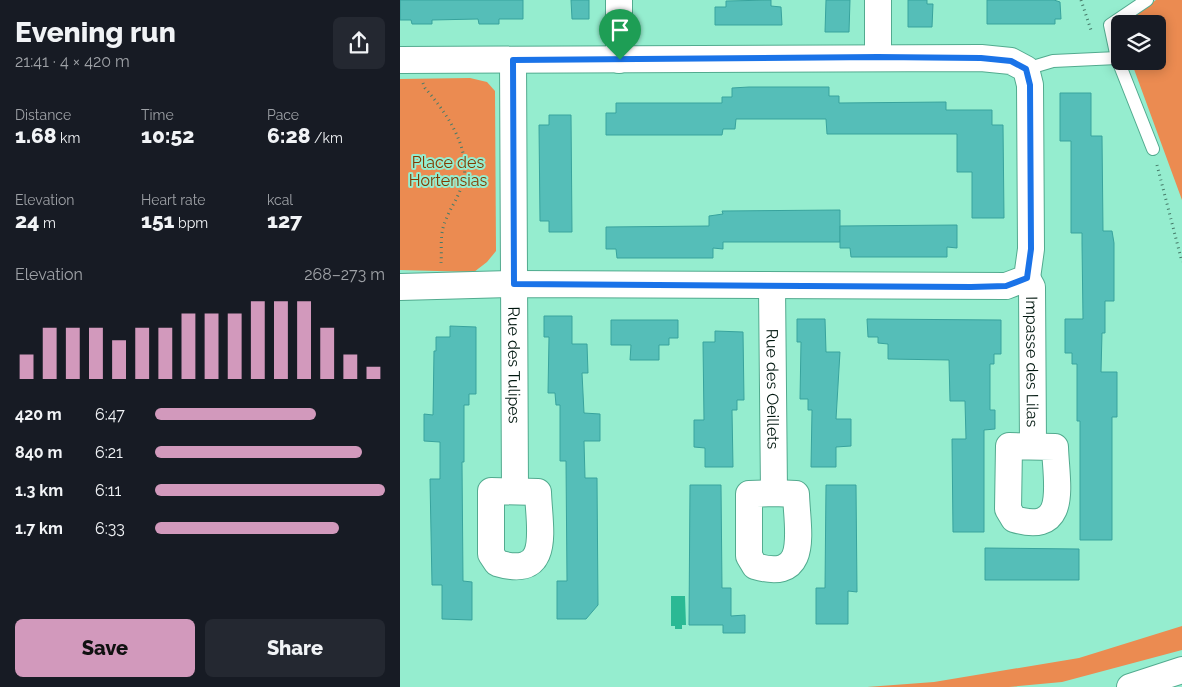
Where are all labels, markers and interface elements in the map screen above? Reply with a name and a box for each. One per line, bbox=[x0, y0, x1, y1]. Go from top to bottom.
pin bbox=[599, 9, 641, 60]
map controls bbox=[1111, 15, 1166, 70]
button: layers bbox=[1111, 15, 1166, 70]
text: Evening run bbox=[15, 16, 176, 49]
icon: arrive bbox=[606, 16, 634, 44]
button: share bbox=[333, 17, 385, 69]
text: 21:41 · 4 × 420 m bbox=[15, 52, 130, 71]
text: Distance bbox=[15, 107, 71, 123]
text: Time bbox=[141, 107, 174, 123]
text: Pace bbox=[267, 107, 299, 123]
text: 1.68 bbox=[15, 123, 56, 148]
text: 10:52 bbox=[141, 123, 194, 148]
text: 6:28 bbox=[267, 123, 310, 148]
text: km bbox=[56, 130, 80, 146]
text: /km bbox=[310, 130, 343, 146]
park label: Place des Hortensias bbox=[409, 153, 487, 190]
text: Elevation bbox=[15, 192, 74, 208]
text: Heart rate bbox=[141, 192, 205, 208]
text: kcal bbox=[267, 192, 293, 208]
text: 24 bbox=[15, 208, 39, 233]
text: 151 bbox=[141, 208, 174, 233]
text: 127 bbox=[267, 208, 302, 233]
text: m bbox=[39, 215, 56, 231]
text: bpm bbox=[174, 215, 208, 231]
text: Elevation bbox=[15, 265, 83, 284]
text: 268–273 m bbox=[304, 265, 385, 284]
street label: Impasse des Lilas bbox=[1022, 296, 1042, 428]
street label: Rue des Tulipes bbox=[504, 307, 524, 424]
street label: Rue des Oeillets bbox=[762, 329, 783, 450]
text: 420 m bbox=[15, 405, 62, 424]
text: 6:47 bbox=[95, 405, 125, 424]
text: 840 m bbox=[15, 443, 62, 462]
text: 6:21 bbox=[95, 443, 123, 462]
text: 1.3 km bbox=[15, 481, 63, 500]
text: 6:11 bbox=[95, 481, 121, 500]
text: 1.7 km bbox=[15, 519, 63, 538]
text: 6:33 bbox=[95, 519, 125, 538]
button: Save bbox=[15, 619, 195, 677]
button: Share bbox=[205, 619, 385, 677]

